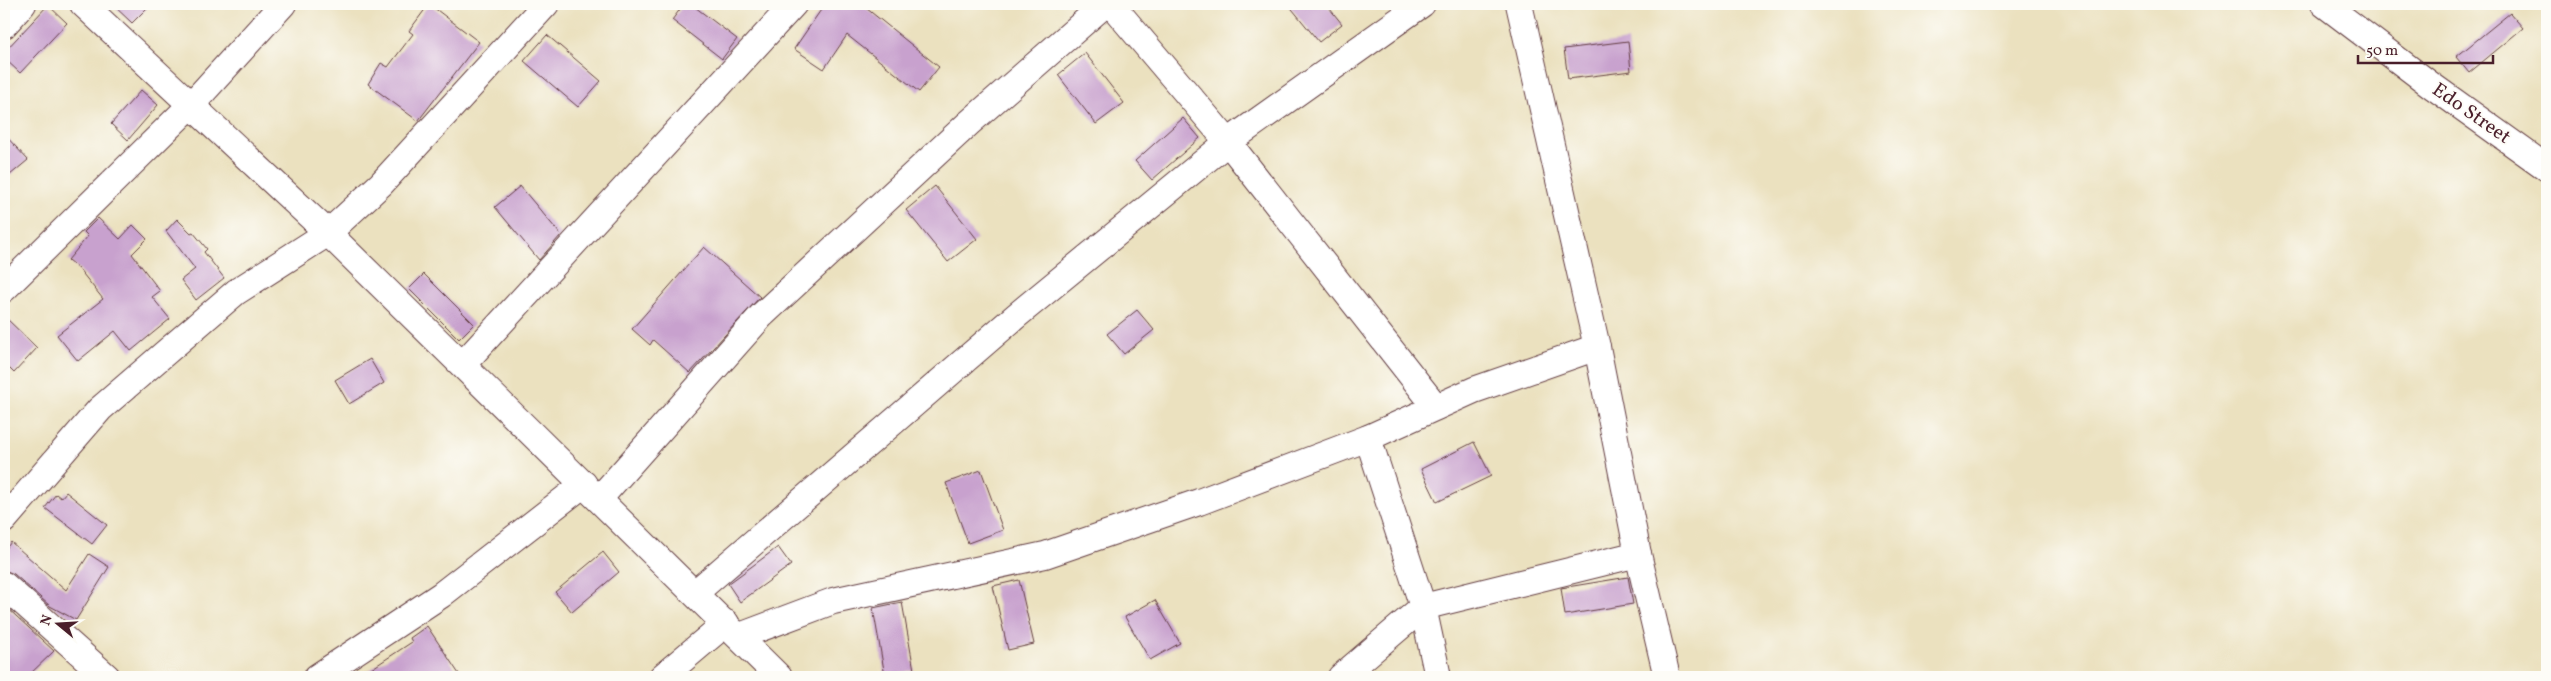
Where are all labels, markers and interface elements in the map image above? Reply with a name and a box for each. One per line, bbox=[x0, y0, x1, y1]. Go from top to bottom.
scale bar bbox=[2358, 32, 2494, 64]
text: 50 m bbox=[2366, 41, 2398, 62]
street label: Edo Street bbox=[2426, 77, 2516, 151]
north arrow bbox=[32, 598, 82, 648]
text: N bbox=[36, 613, 58, 628]

